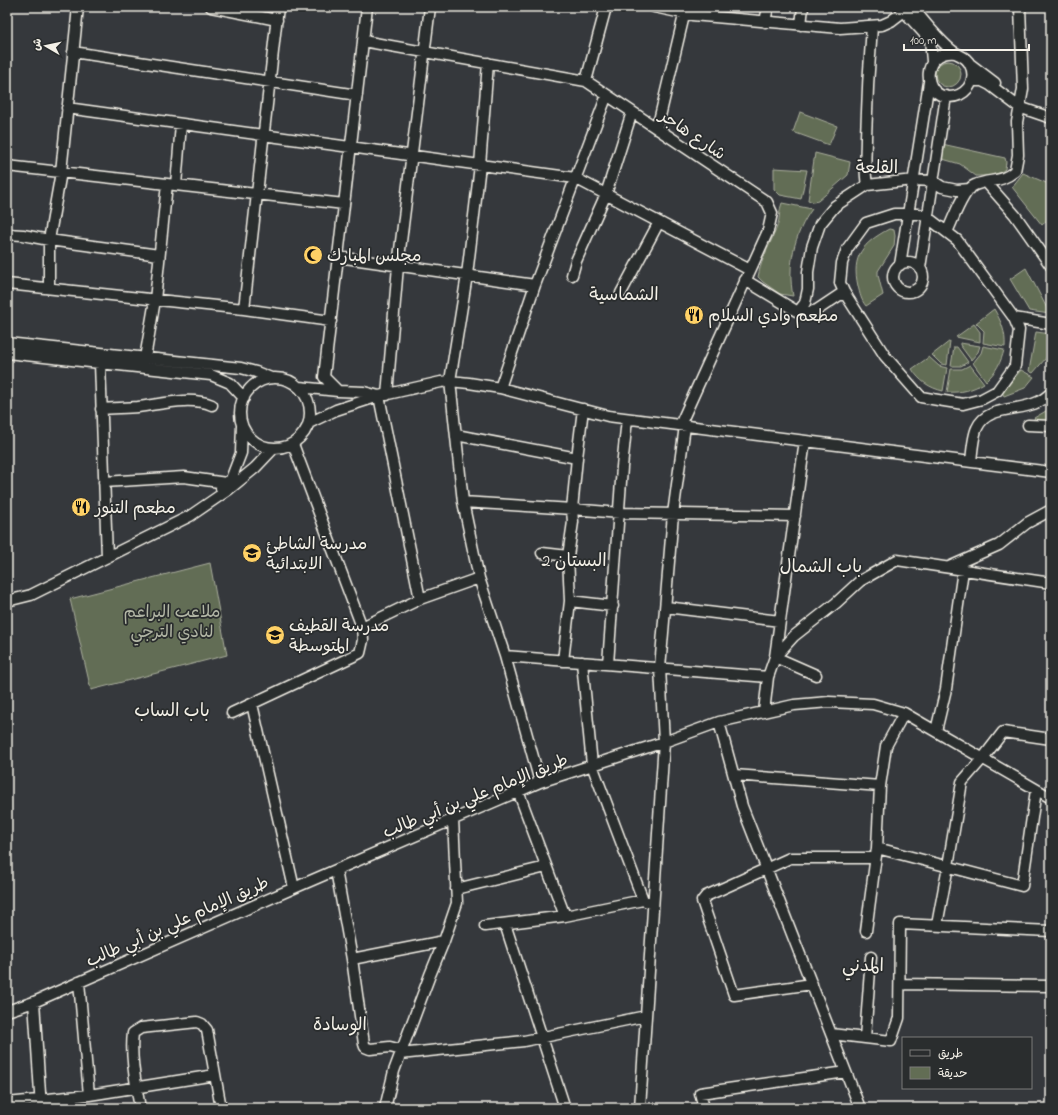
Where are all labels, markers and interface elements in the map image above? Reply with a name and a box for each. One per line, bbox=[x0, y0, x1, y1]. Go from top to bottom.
north arrow bbox=[26, 26, 66, 66]
scale bar bbox=[904, 26, 1029, 52]
text: 100 m bbox=[910, 32, 937, 50]
text: ش bbox=[28, 37, 46, 52]
street label: شارع هاجر bbox=[652, 103, 730, 167]
district label: القلعة bbox=[856, 156, 898, 182]
mosque icon: مجلس المبارك bbox=[302, 244, 324, 266]
place label: مجلس المبارك bbox=[327, 244, 421, 269]
district label: الشماسية bbox=[589, 283, 659, 309]
restaurant icon: مطعم وادي السلام bbox=[683, 304, 705, 326]
place label: مطعم وادي السلام bbox=[708, 304, 838, 329]
restaurant icon: مطعم التنور bbox=[70, 496, 92, 518]
place label: مطعم التنور bbox=[93, 496, 176, 521]
place label: مدرسة الشاطئ الابتدائية bbox=[266, 532, 367, 577]
school or university icon: مدرسة الشاطئ الابتدائية bbox=[241, 542, 263, 564]
district label: البستان 2 bbox=[541, 549, 607, 575]
district label: باب الشمال bbox=[780, 555, 862, 581]
park label: ملاعب البراعم لنادي الترجي bbox=[124, 600, 220, 646]
place label: مدرسة القطيف المتوسطة bbox=[289, 614, 389, 659]
school or university icon: مدرسة القطيف المتوسطة bbox=[264, 624, 286, 646]
district label: باب الساب bbox=[134, 699, 210, 725]
street label: طريق الإمام علي بن أبي طالب bbox=[379, 748, 572, 846]
street label: طريق الإمام علي بن أبي طالب bbox=[82, 871, 274, 975]
district label: المدني bbox=[842, 954, 884, 981]
district label: الوسادة bbox=[313, 1013, 367, 1039]
legend bbox=[902, 1037, 1032, 1089]
text: طريق bbox=[938, 1045, 963, 1063]
text: حديقة bbox=[938, 1065, 967, 1083]

